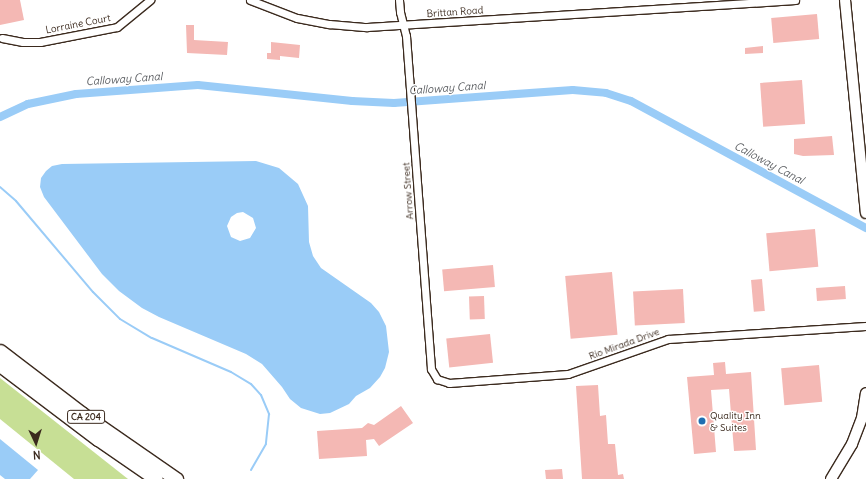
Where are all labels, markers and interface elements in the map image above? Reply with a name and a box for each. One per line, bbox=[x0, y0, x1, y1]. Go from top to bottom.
street label: Brittan Road bbox=[426, 4, 484, 20]
street label: Lorraine Court bbox=[45, 12, 111, 36]
water label: Calloway Canal bbox=[85, 70, 163, 88]
water label: Calloway Canal bbox=[408, 79, 486, 97]
water label: Calloway Canal bbox=[732, 139, 806, 187]
street label: Arrow Street bbox=[400, 162, 416, 220]
street label: Rio Mirada Drive bbox=[587, 326, 661, 362]
place label: Quality Inn & Suites bbox=[710, 409, 761, 432]
road number: CA 204 bbox=[67, 410, 105, 424]
marker: Quality Inn & Suites bbox=[697, 416, 707, 426]
north arrow bbox=[16, 423, 56, 463]
text: N bbox=[33, 448, 41, 462]

